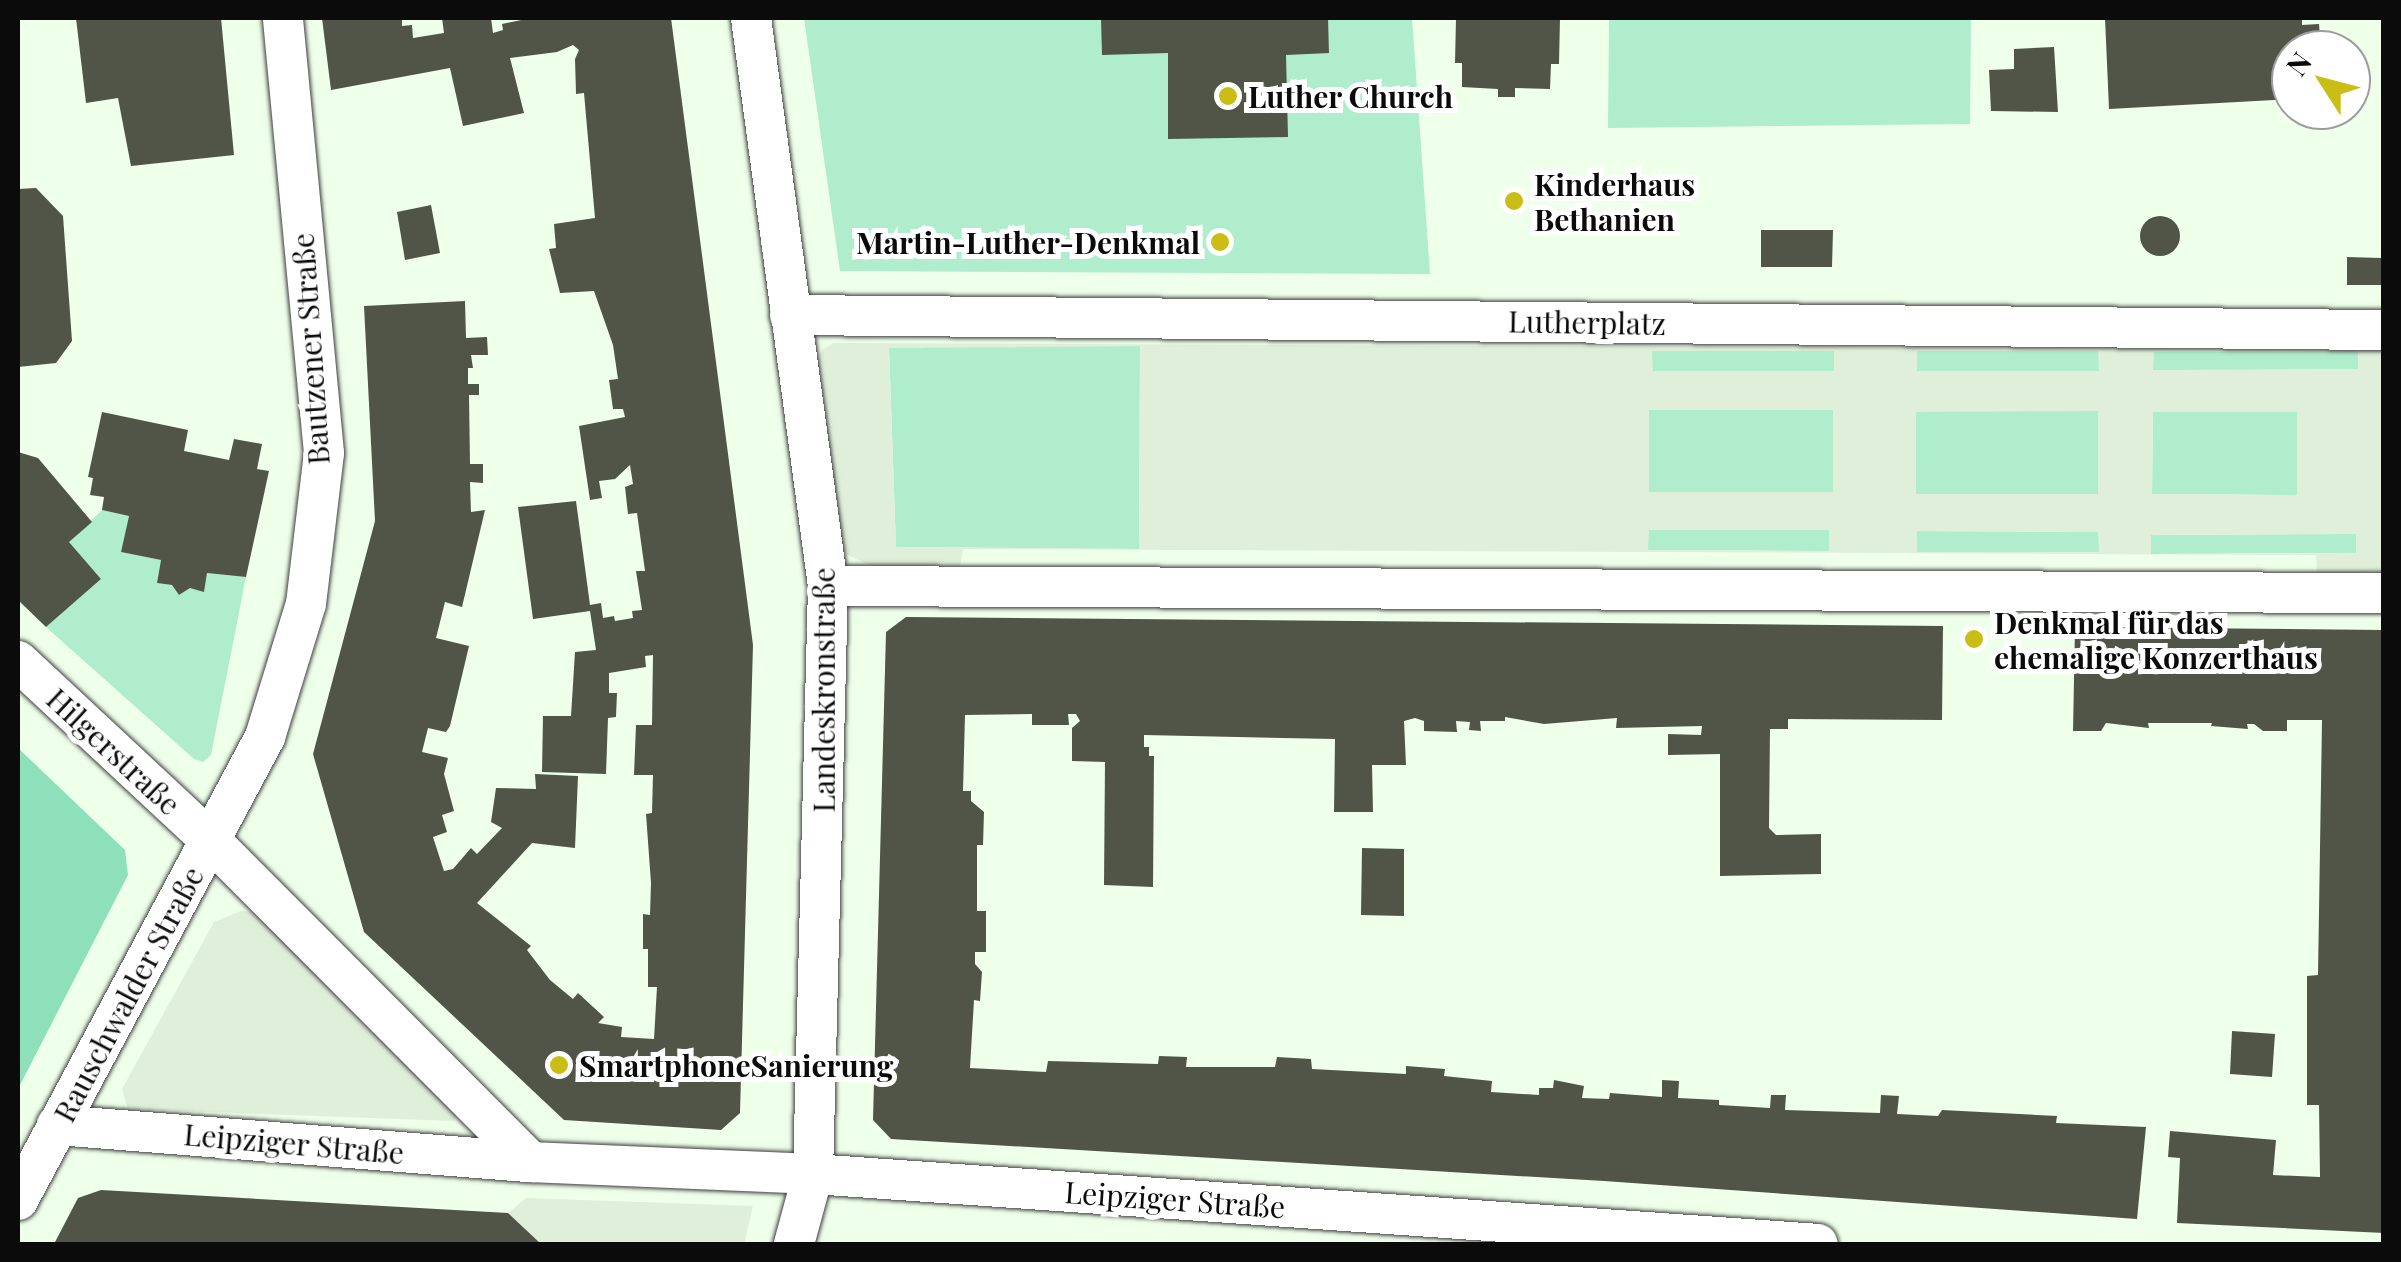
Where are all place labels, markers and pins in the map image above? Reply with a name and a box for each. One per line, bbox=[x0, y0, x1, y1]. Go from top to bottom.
place label: Luther Church bbox=[1248, 78, 1454, 114]
marker: Luther Church bbox=[1217, 85, 1239, 107]
place label: Kinderhaus Bethanien bbox=[1534, 166, 1695, 236]
marker: Kinderhaus Bethanien bbox=[1503, 190, 1525, 212]
place label: Martin-Luther-Denkmal bbox=[856, 224, 1200, 260]
marker: Martin-Luther-Denkmal bbox=[1209, 231, 1231, 253]
place label: Denkmal für das ehemalige Konzerthaus bbox=[1994, 604, 2318, 674]
marker: Denkmal für das ehemalige Konzerthaus bbox=[1963, 628, 1985, 650]
place label: SmartphoneSanierung bbox=[579, 1047, 893, 1083]
marker: SmartphoneSanierung bbox=[548, 1054, 570, 1076]

